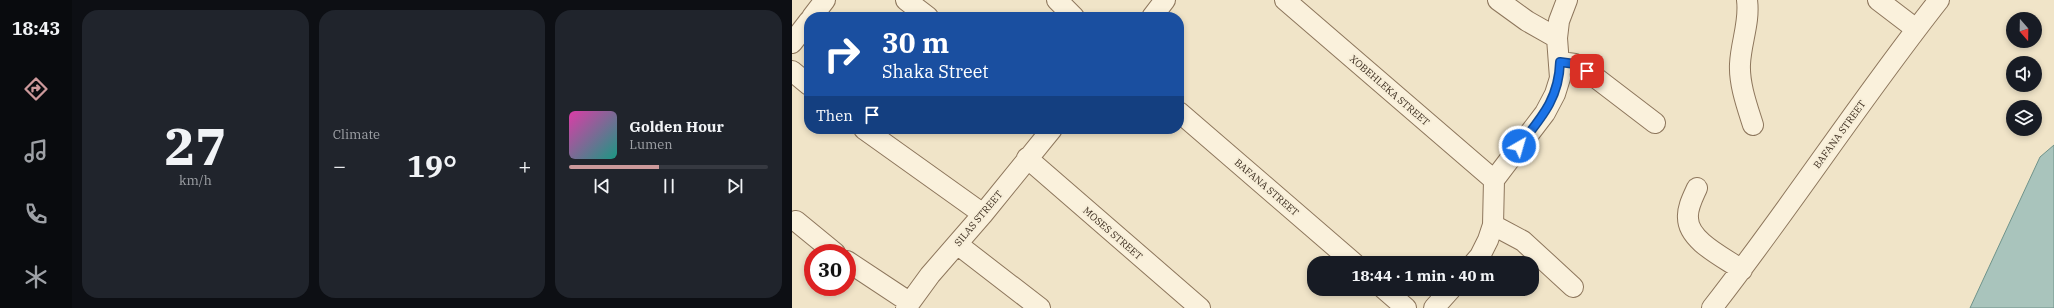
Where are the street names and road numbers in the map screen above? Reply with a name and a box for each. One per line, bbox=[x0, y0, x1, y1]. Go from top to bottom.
street label: XOBEHLEKA STREET bbox=[1347, 52, 1433, 129]
street label: BAFANA STREET bbox=[1810, 97, 1869, 171]
street label: BAFANA STREET bbox=[1232, 156, 1302, 219]
street label: SILAS STREET bbox=[951, 187, 1006, 249]
street label: MOSES STREET bbox=[1080, 204, 1145, 263]

